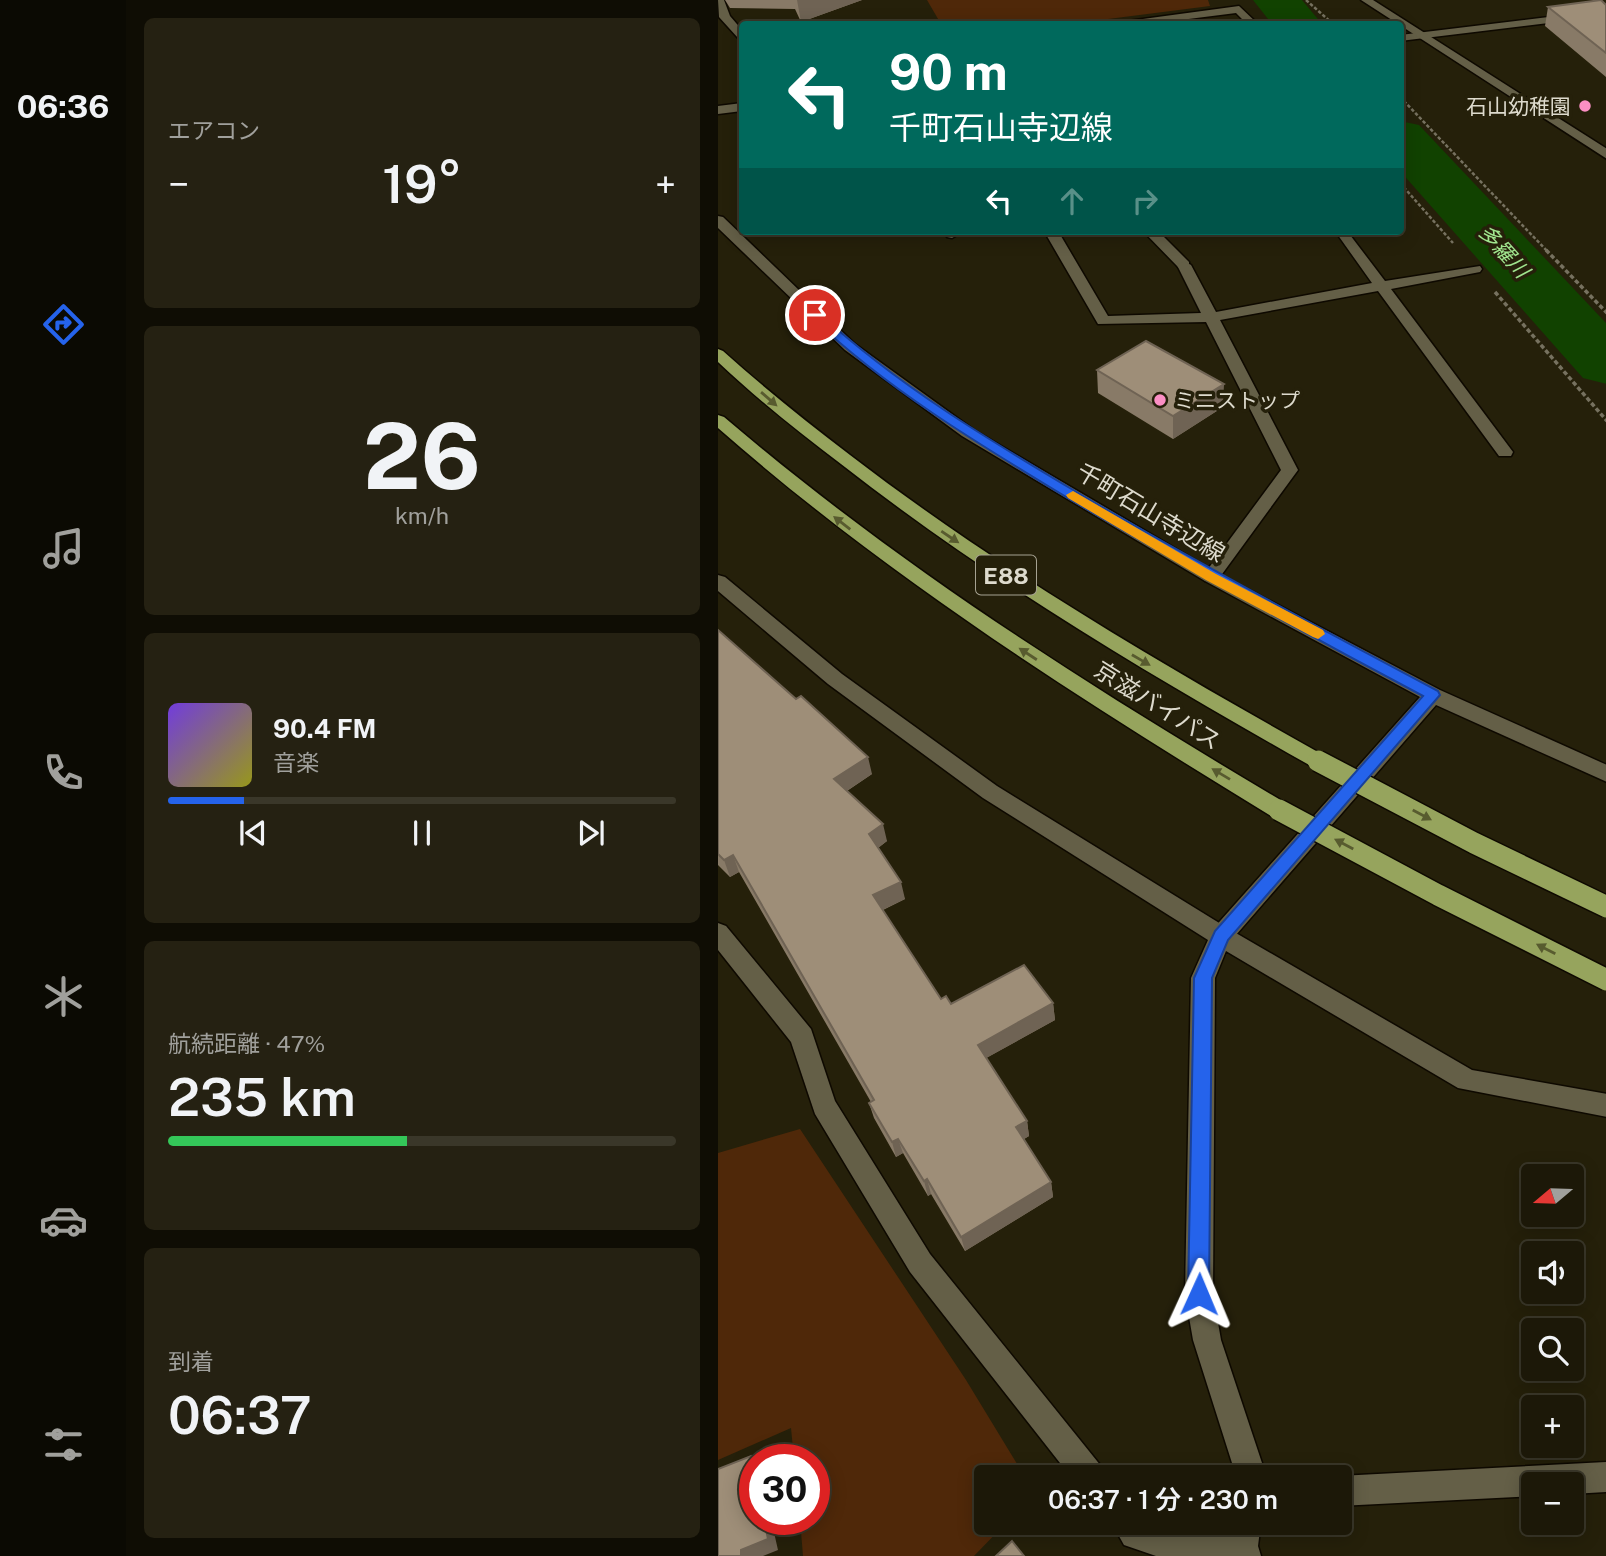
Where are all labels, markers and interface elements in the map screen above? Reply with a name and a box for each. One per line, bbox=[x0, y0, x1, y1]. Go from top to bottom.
text: 90 m bbox=[889, 43, 1008, 101]
icon: left bbox=[774, 49, 865, 140]
text: 06:36 bbox=[17, 88, 109, 125]
place label: 石山幼稚園 bbox=[1466, 94, 1571, 119]
marker: 石山幼稚園 bbox=[1577, 98, 1593, 114]
text: 千町石山寺辺線 bbox=[889, 109, 1113, 146]
text: エアコン bbox=[168, 117, 260, 144]
text: 19° bbox=[382, 154, 462, 215]
text: − bbox=[168, 162, 189, 207]
text: + bbox=[655, 162, 676, 207]
icon: left bbox=[980, 182, 1018, 220]
icon: ahead bbox=[1053, 182, 1091, 220]
icon: right bbox=[1126, 182, 1164, 220]
water label: 多羅川 bbox=[1474, 219, 1536, 284]
pin bbox=[785, 285, 845, 345]
icon: arrive bbox=[796, 296, 834, 334]
icon: directions bbox=[39, 300, 88, 349]
place label: ミニストップ bbox=[1174, 388, 1300, 413]
one-way arrow bbox=[761, 391, 778, 406]
marker: ミニストップ bbox=[1152, 392, 1168, 408]
text: 26 bbox=[363, 403, 481, 509]
street label: 千町石山寺辺線 bbox=[1072, 457, 1230, 567]
text: km/h bbox=[395, 502, 449, 529]
one-way arrow bbox=[833, 516, 851, 530]
icon: music bbox=[39, 524, 88, 573]
one-way arrow bbox=[941, 530, 959, 544]
road number: E88 bbox=[976, 555, 1036, 594]
one-way arrow bbox=[1018, 647, 1038, 660]
one-way arrow bbox=[1132, 654, 1151, 666]
street label: 京滋バイパス bbox=[1090, 655, 1226, 755]
text: 90.4 FM bbox=[273, 713, 376, 744]
icon: phone bbox=[39, 748, 88, 797]
text: 音楽 bbox=[273, 749, 319, 776]
one-way arrow bbox=[1211, 768, 1230, 781]
one-way arrow bbox=[1412, 809, 1432, 821]
icon: previous bbox=[234, 814, 272, 852]
icon: pause bbox=[403, 814, 441, 852]
icon: next bbox=[572, 814, 610, 852]
one-way arrow bbox=[1334, 839, 1354, 850]
one-way arrow bbox=[1536, 944, 1556, 955]
icon: climate bbox=[39, 972, 88, 1021]
text: 航続距離 · 47% bbox=[168, 1030, 325, 1057]
text: 235 km bbox=[168, 1067, 356, 1128]
north arrow bbox=[1521, 1164, 1584, 1227]
map controls bbox=[1521, 1164, 1584, 1535]
icon: car bbox=[39, 1196, 88, 1245]
button: sound bbox=[1521, 1241, 1584, 1304]
position arrow bbox=[1162, 1257, 1236, 1331]
button: search bbox=[1521, 1318, 1584, 1381]
text: 到着 bbox=[168, 1348, 214, 1375]
text: 06:37 bbox=[168, 1385, 312, 1446]
button: + bbox=[1521, 1395, 1584, 1458]
icon: filters bbox=[39, 1420, 88, 1469]
speed limit sign: 30 bbox=[739, 1444, 830, 1535]
button: − bbox=[1521, 1472, 1584, 1535]
text: 06:37 · 1 分 · 230 m bbox=[1048, 1484, 1278, 1515]

